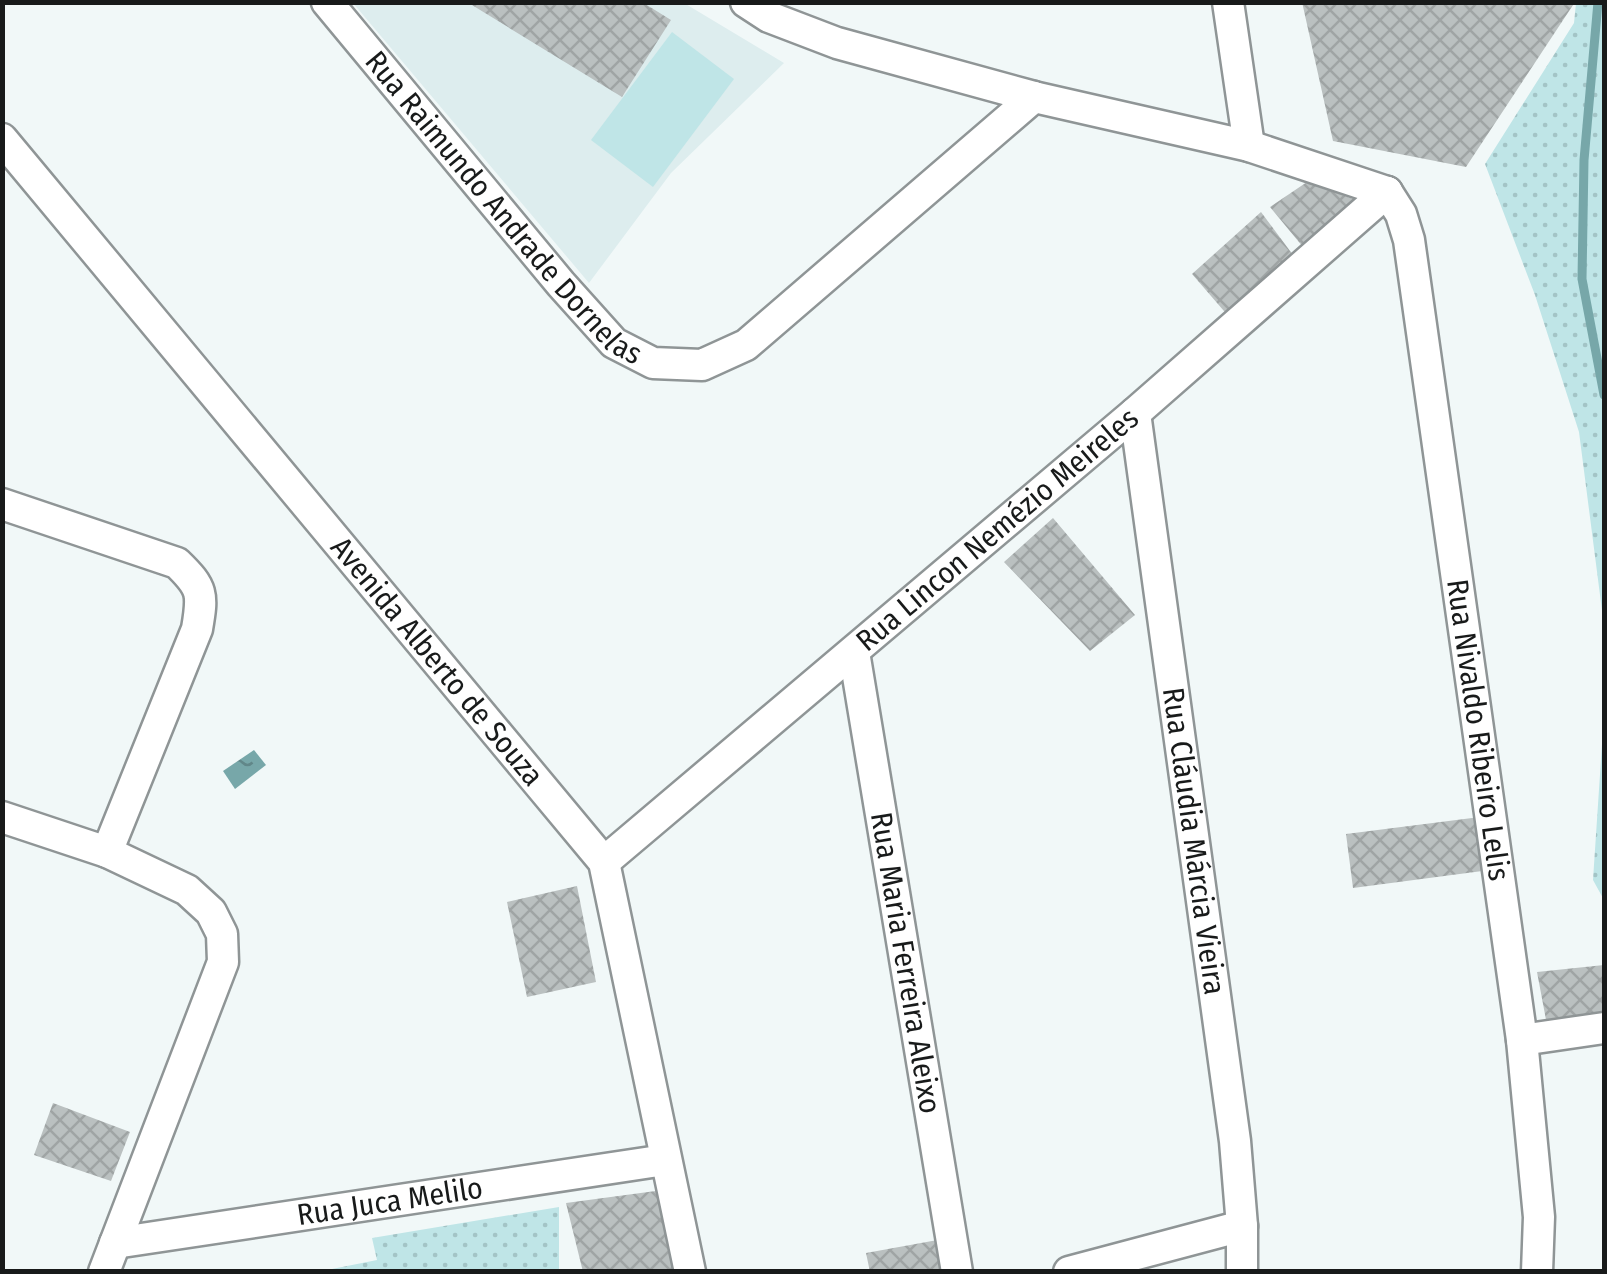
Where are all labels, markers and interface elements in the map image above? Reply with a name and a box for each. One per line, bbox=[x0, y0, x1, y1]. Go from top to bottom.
street label: Rua Raimundo Andrade Dornelas bbox=[358, 44, 648, 372]
street label: Rua Lincon Nemézio Meireles bbox=[849, 400, 1146, 659]
street label: Avenida Alberto de Souza bbox=[323, 530, 551, 793]
street label: Rua Nivaldo Ribeiro Lelis bbox=[1439, 577, 1517, 883]
street label: Rua Cláudia Márcia Vieira bbox=[1155, 685, 1233, 997]
street label: Rua Maria Ferreira Aleixo bbox=[863, 809, 948, 1116]
street label: Rua Juca Melilo bbox=[295, 1170, 485, 1233]

